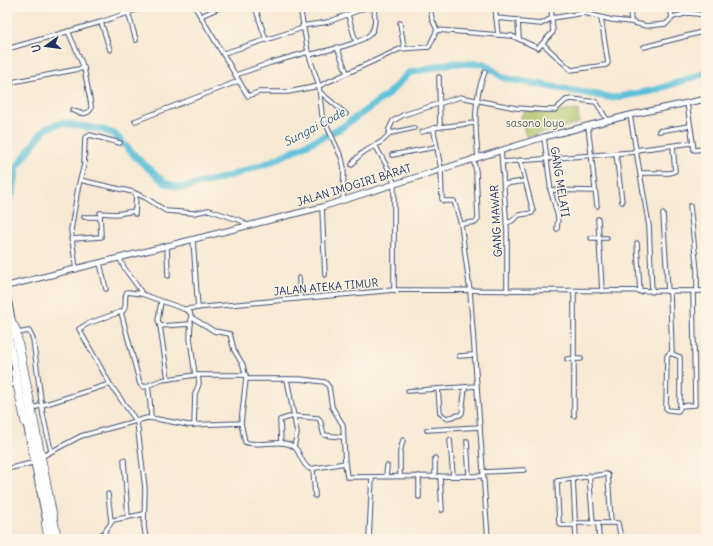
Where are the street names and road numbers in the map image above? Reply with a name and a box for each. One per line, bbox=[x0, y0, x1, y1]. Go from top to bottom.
street label: GANG MELATI bbox=[547, 146, 573, 219]
street label: JALAN IMOGIRI BARAT bbox=[295, 161, 413, 209]
street label: GANG MAWAR bbox=[487, 184, 505, 258]
street label: JALAN ATEKA TIMUR bbox=[273, 275, 379, 299]

